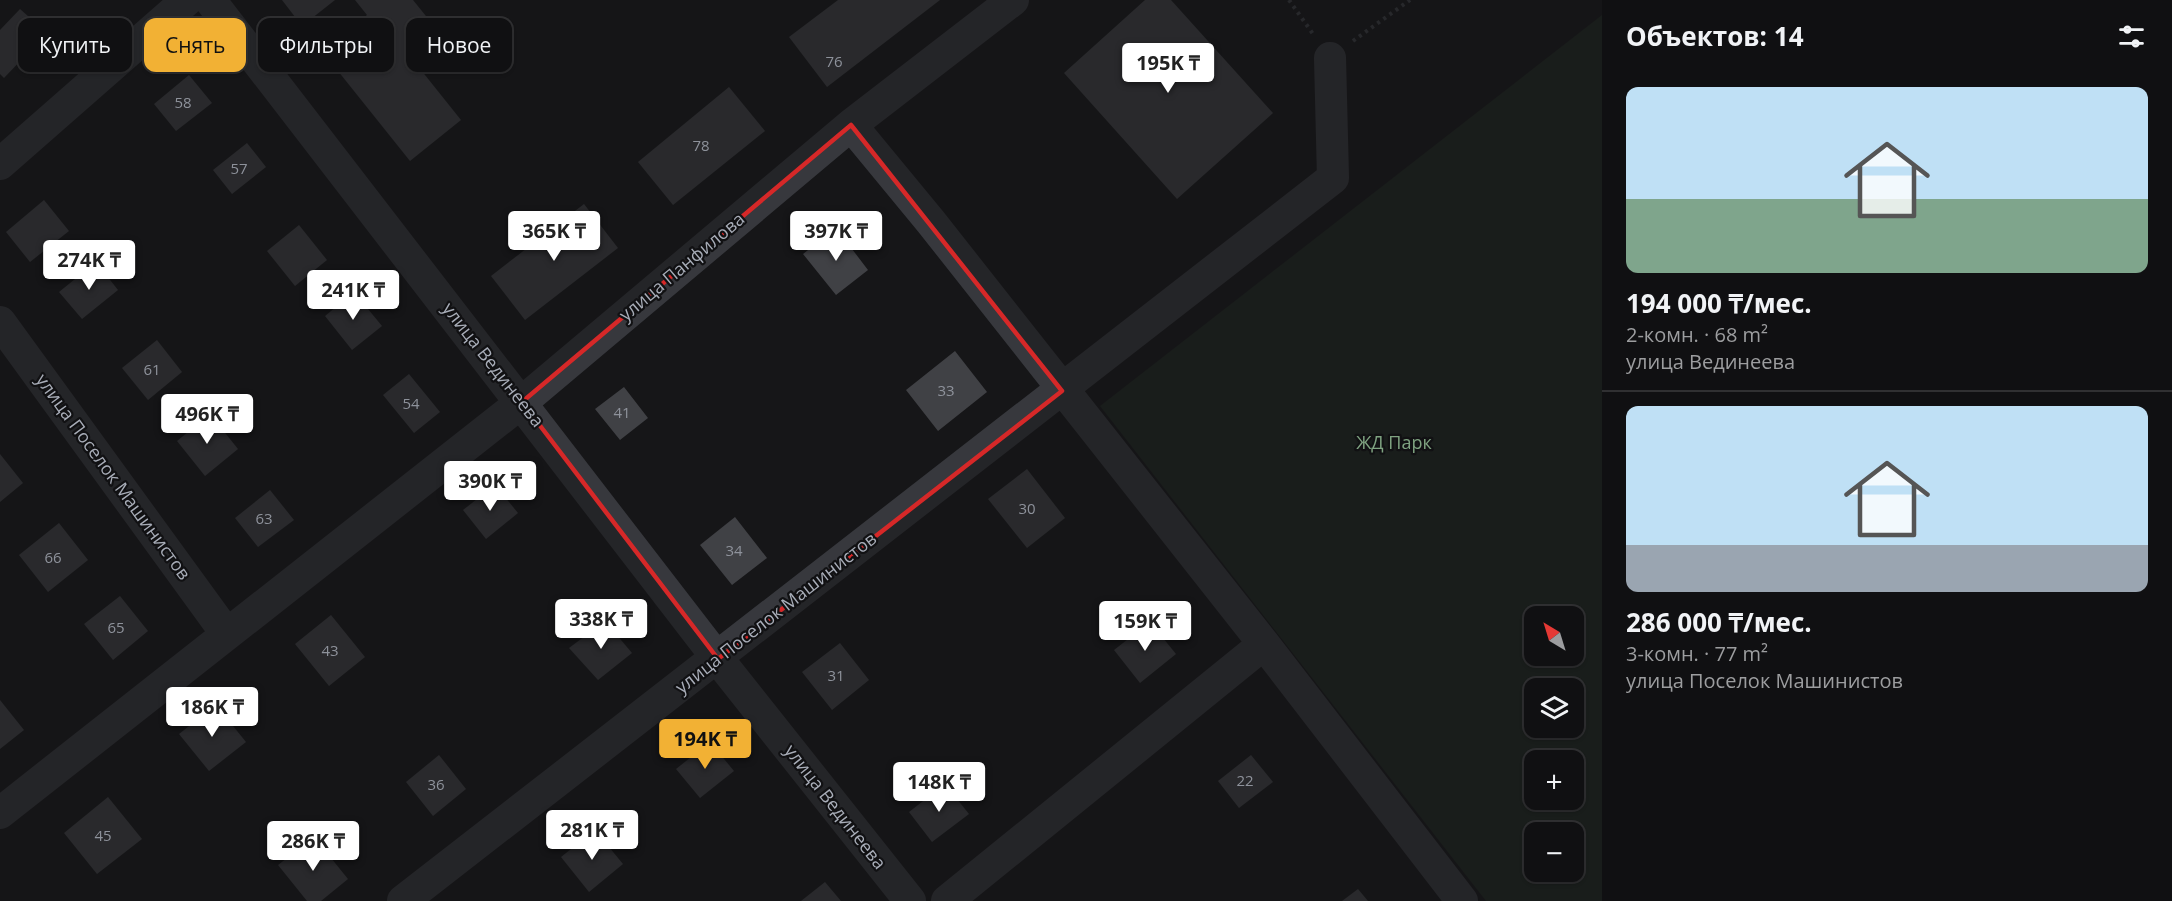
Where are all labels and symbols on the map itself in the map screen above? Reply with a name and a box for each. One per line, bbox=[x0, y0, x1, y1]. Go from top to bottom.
pin: 195K ₸ bbox=[1119, 43, 1217, 94]
house number: 76 bbox=[825, 51, 843, 71]
house number: 58 bbox=[174, 92, 192, 112]
house number: 78 bbox=[692, 135, 710, 155]
house number: 57 bbox=[230, 158, 248, 178]
street label: улица Панфилова bbox=[614, 207, 749, 326]
pin: 365K ₸ bbox=[505, 211, 603, 262]
pin: 397K ₸ bbox=[787, 211, 885, 262]
pin: 274K ₸ bbox=[40, 240, 138, 291]
pin: 241K ₸ bbox=[304, 270, 402, 321]
street label: улица Вединеева bbox=[437, 297, 550, 432]
house number: 61 bbox=[143, 359, 161, 379]
street label: улица Поселок Машинистов bbox=[31, 369, 197, 584]
house number: 33 bbox=[937, 380, 955, 400]
house number: 54 bbox=[402, 393, 420, 413]
pin: 496K ₸ bbox=[158, 394, 256, 445]
house number: 41 bbox=[613, 402, 631, 422]
park label: ЖД Парк bbox=[1356, 430, 1432, 454]
pin: 390K ₸ bbox=[441, 461, 539, 512]
house number: 30 bbox=[1018, 498, 1036, 518]
house number: 63 bbox=[255, 508, 273, 528]
street label: улица Поселок Машинистов bbox=[670, 526, 881, 698]
house number: 34 bbox=[725, 540, 743, 560]
house number: 66 bbox=[44, 547, 62, 567]
pin: 338K ₸ bbox=[552, 599, 650, 650]
pin: 159K ₸ bbox=[1096, 601, 1194, 652]
north arrow bbox=[1524, 606, 1584, 666]
house number: 65 bbox=[107, 617, 125, 637]
house number: 43 bbox=[321, 640, 339, 660]
house number: 31 bbox=[827, 665, 845, 685]
pin: 186K ₸ bbox=[163, 687, 261, 738]
pin: 194K ₸ bbox=[656, 719, 754, 770]
street label: улица Вединеева bbox=[779, 739, 892, 874]
pin: 148K ₸ bbox=[890, 762, 988, 813]
house number: 22 bbox=[1236, 770, 1254, 790]
house number: 36 bbox=[427, 774, 445, 794]
pin: 281K ₸ bbox=[543, 810, 641, 861]
pin: 286K ₸ bbox=[264, 821, 362, 872]
house number: 45 bbox=[94, 825, 112, 845]

